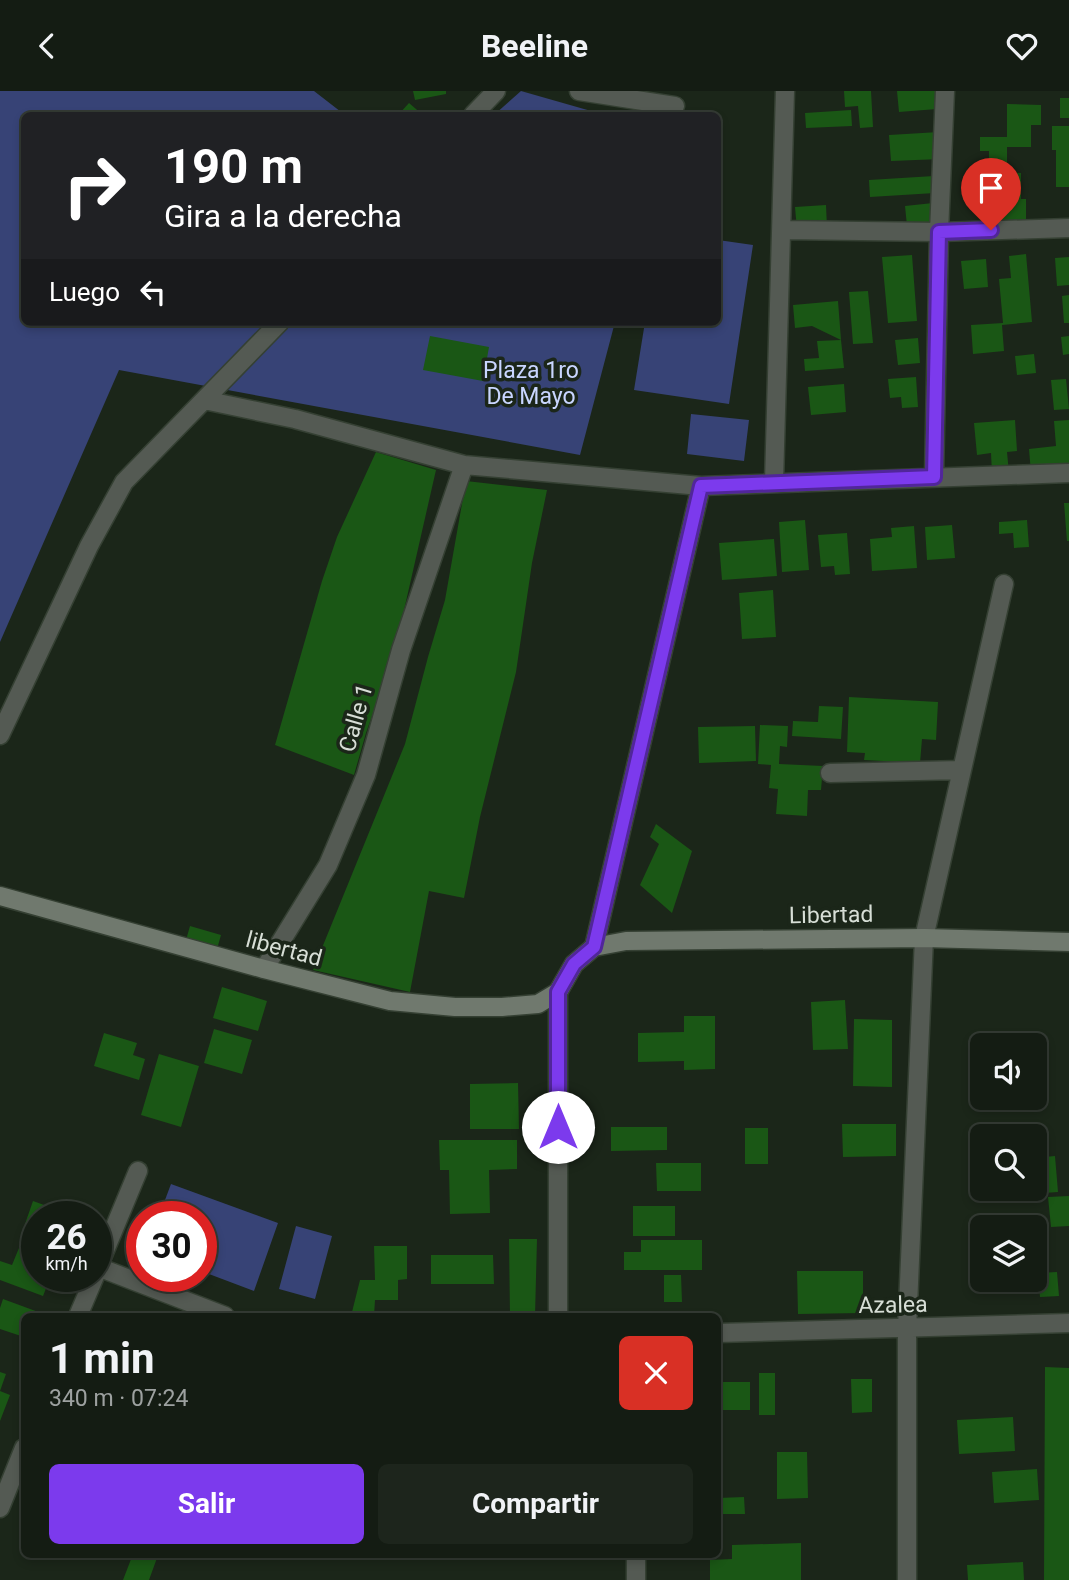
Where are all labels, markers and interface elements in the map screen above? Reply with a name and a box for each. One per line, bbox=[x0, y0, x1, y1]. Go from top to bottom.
icon: back bbox=[28, 27, 66, 65]
text: Beeline bbox=[481, 27, 588, 65]
icon: heart bbox=[1003, 27, 1041, 65]
text: 190 m bbox=[164, 138, 303, 195]
icon: right bbox=[49, 140, 140, 231]
pin bbox=[961, 158, 1021, 230]
icon: arrive bbox=[972, 169, 1010, 207]
text: Gira a la derecha bbox=[164, 197, 402, 235]
icon: left bbox=[134, 273, 172, 311]
text: Luego bbox=[49, 277, 120, 307]
park label: Plaza 1ro De Mayo bbox=[483, 357, 579, 410]
street label: Calle 1 bbox=[333, 681, 379, 755]
street label: Libertad bbox=[789, 901, 873, 929]
street label: libertad bbox=[243, 926, 325, 972]
map controls bbox=[970, 1033, 1047, 1292]
button: sound bbox=[970, 1033, 1047, 1110]
position arrow bbox=[521, 1090, 595, 1164]
button: search bbox=[970, 1124, 1047, 1201]
speed limit sign: 30 bbox=[126, 1201, 217, 1292]
button: layers bbox=[970, 1215, 1047, 1292]
text: 26 bbox=[46, 1217, 87, 1258]
text: km/h bbox=[45, 1253, 88, 1274]
street label: Azalea bbox=[858, 1291, 928, 1319]
text: 1 min bbox=[49, 1334, 155, 1383]
button: close bbox=[619, 1336, 693, 1410]
text: 340 m · 07:24 bbox=[49, 1385, 188, 1412]
button: Salir bbox=[49, 1464, 364, 1544]
button: Compartir bbox=[378, 1464, 693, 1544]

